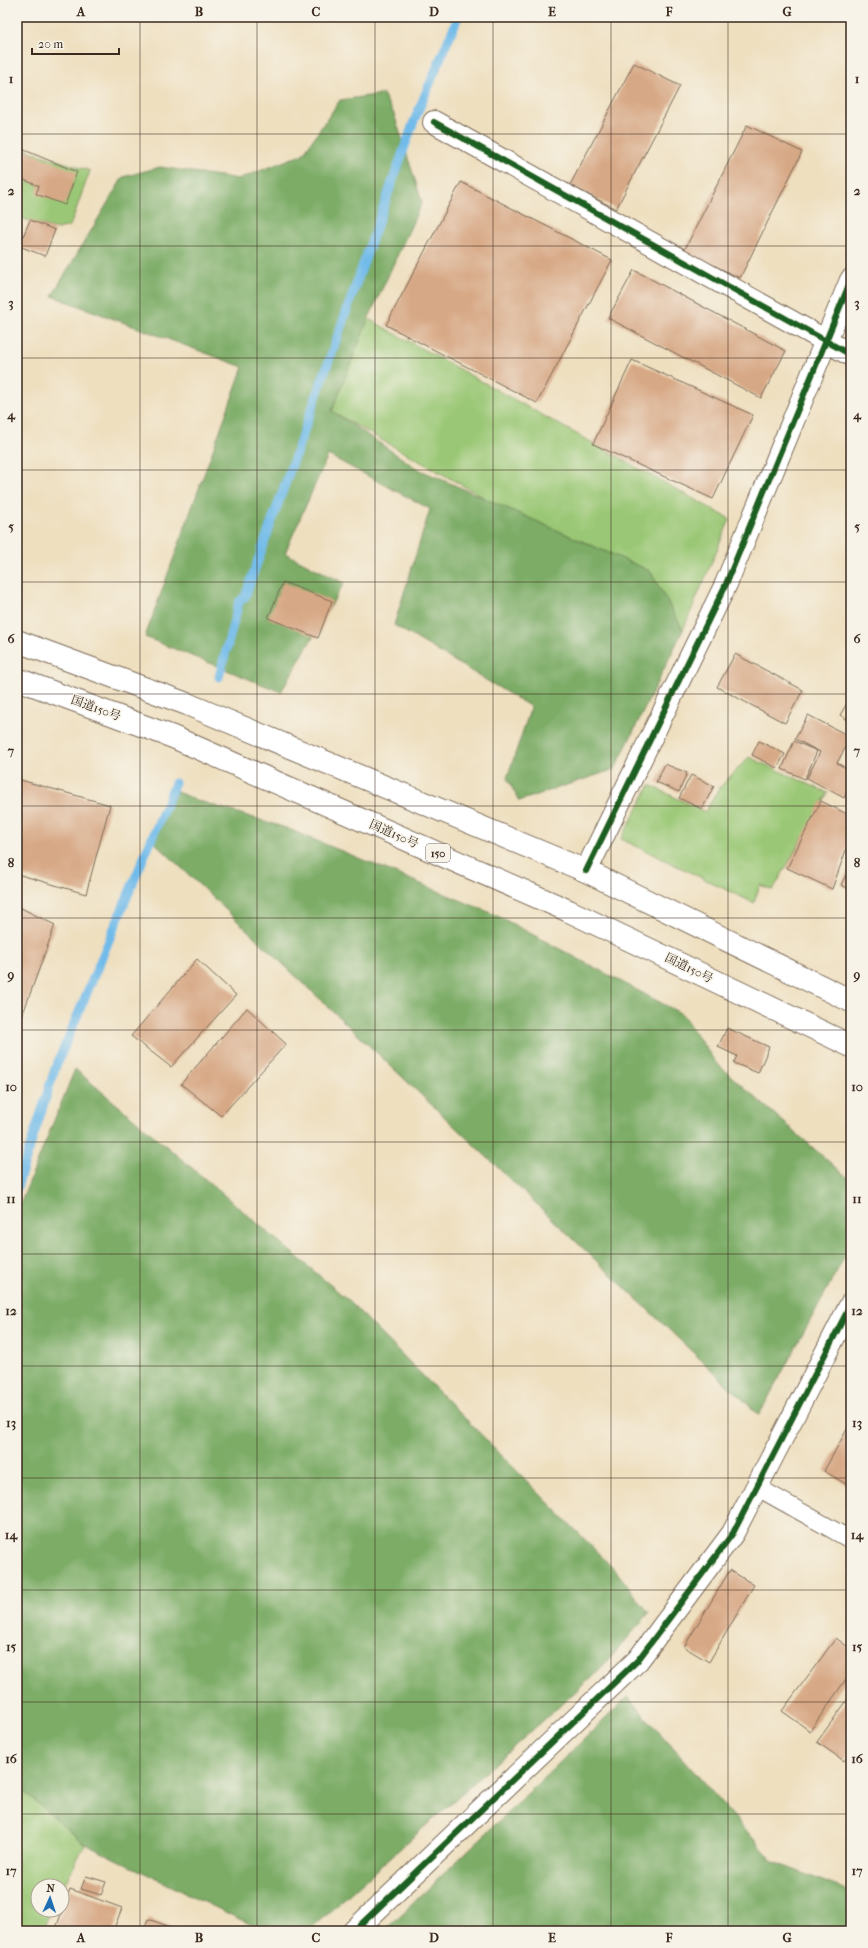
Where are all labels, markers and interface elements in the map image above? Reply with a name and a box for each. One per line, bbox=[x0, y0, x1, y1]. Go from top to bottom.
text: A bbox=[76, 4, 86, 19]
text: B bbox=[195, 4, 204, 19]
text: C bbox=[312, 4, 321, 19]
text: D bbox=[429, 4, 439, 19]
text: E bbox=[548, 4, 556, 19]
text: F bbox=[665, 4, 673, 19]
text: G bbox=[782, 4, 792, 19]
scale bar bbox=[32, 30, 119, 56]
text: 20 m bbox=[38, 37, 63, 51]
text: 1 bbox=[9, 71, 14, 86]
text: 1 bbox=[855, 71, 860, 86]
text: 2 bbox=[8, 183, 15, 198]
text: 2 bbox=[854, 183, 861, 198]
text: 3 bbox=[8, 295, 14, 311]
text: 3 bbox=[854, 295, 860, 311]
text: 4 bbox=[6, 407, 16, 423]
text: 4 bbox=[852, 407, 862, 423]
text: 5 bbox=[8, 519, 14, 534]
text: 5 bbox=[854, 519, 860, 534]
text: 6 bbox=[7, 631, 15, 646]
text: 6 bbox=[853, 631, 861, 646]
street label: 国道150号 bbox=[69, 693, 123, 723]
text: 7 bbox=[7, 743, 15, 758]
text: 7 bbox=[853, 743, 861, 758]
street label: 国道150号 bbox=[367, 817, 421, 851]
road number: 150 bbox=[426, 844, 450, 862]
text: 8 bbox=[8, 855, 15, 870]
text: 8 bbox=[854, 855, 861, 870]
street label: 国道150号 bbox=[663, 950, 715, 986]
text: 9 bbox=[7, 967, 15, 983]
text: 9 bbox=[853, 967, 861, 983]
text: 10 bbox=[5, 1079, 17, 1094]
text: 10 bbox=[851, 1079, 863, 1094]
text: 11 bbox=[6, 1191, 16, 1206]
text: 11 bbox=[852, 1191, 862, 1206]
text: 12 bbox=[5, 1303, 17, 1318]
text: 12 bbox=[851, 1303, 863, 1318]
text: 13 bbox=[6, 1415, 16, 1431]
text: 13 bbox=[852, 1415, 862, 1431]
text: 14 bbox=[5, 1527, 18, 1543]
text: 14 bbox=[851, 1527, 864, 1543]
text: 15 bbox=[6, 1639, 16, 1654]
text: 15 bbox=[852, 1639, 862, 1654]
text: 16 bbox=[5, 1751, 18, 1766]
text: 16 bbox=[851, 1751, 864, 1766]
text: 17 bbox=[6, 1863, 17, 1878]
text: 17 bbox=[852, 1863, 863, 1878]
north arrow bbox=[30, 1878, 70, 1918]
text: N bbox=[46, 1882, 56, 1895]
text: A bbox=[76, 1930, 86, 1945]
text: B bbox=[195, 1930, 204, 1945]
text: C bbox=[312, 1930, 321, 1945]
text: D bbox=[429, 1930, 439, 1945]
text: E bbox=[548, 1930, 556, 1945]
text: F bbox=[665, 1930, 673, 1945]
text: G bbox=[782, 1930, 792, 1945]

